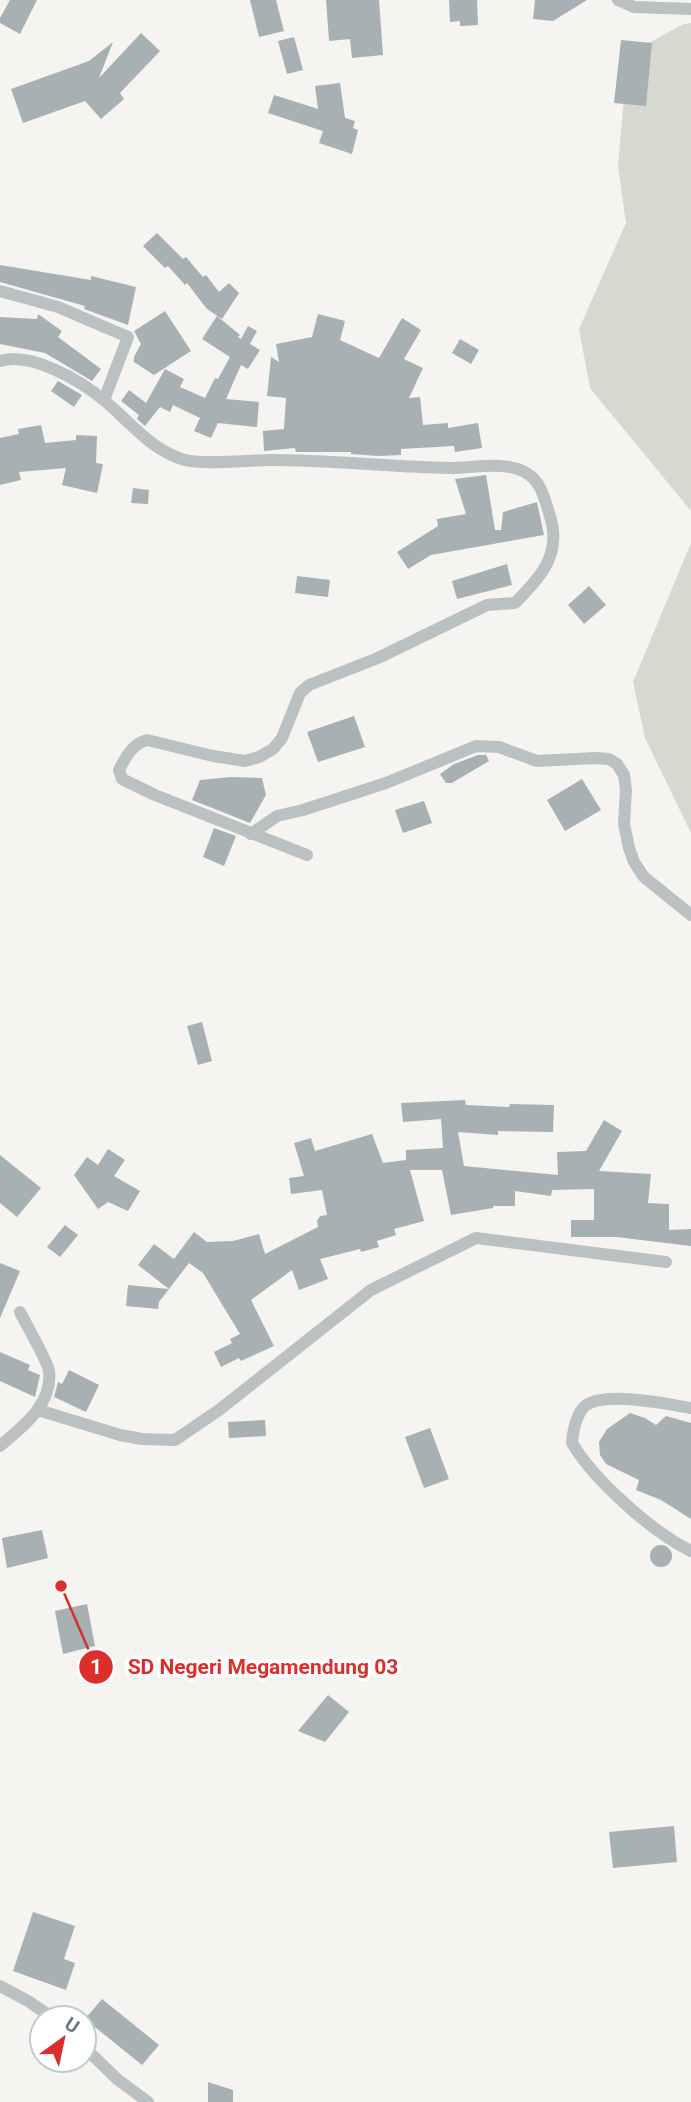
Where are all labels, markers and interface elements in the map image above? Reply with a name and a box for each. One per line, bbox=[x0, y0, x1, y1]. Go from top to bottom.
callout: SD Negeri Megamendung 03 bbox=[78, 1646, 412, 1688]
text: 1 bbox=[90, 1655, 102, 1679]
text: SD Negeri Megamendung 03 bbox=[128, 1655, 398, 1679]
north arrow bbox=[28, 2004, 98, 2074]
text: U bbox=[60, 2012, 84, 2038]

